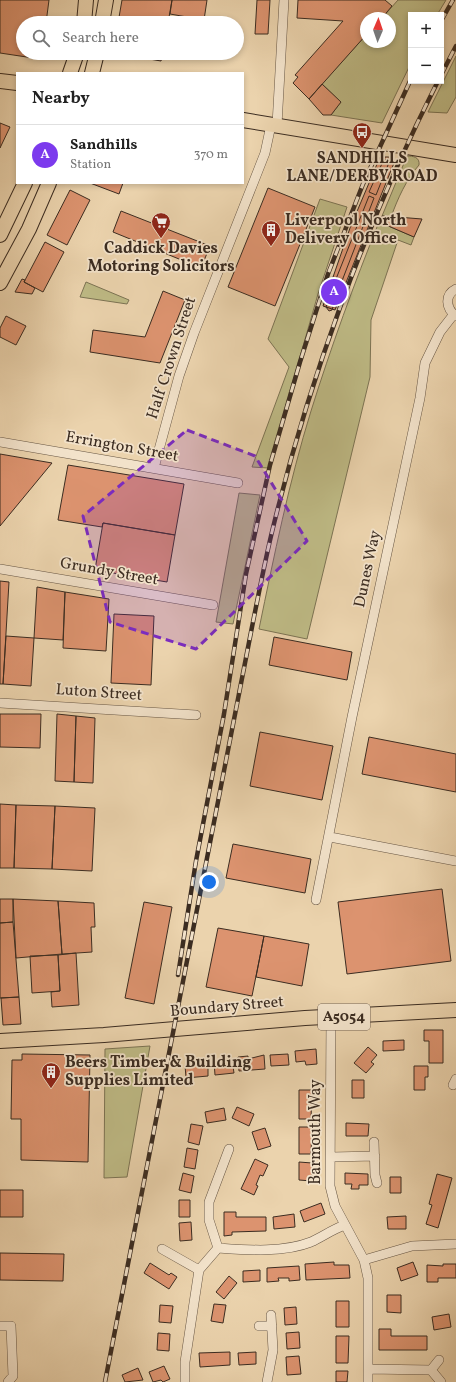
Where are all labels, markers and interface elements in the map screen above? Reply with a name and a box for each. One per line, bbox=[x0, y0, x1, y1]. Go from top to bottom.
north arrow bbox=[360, 12, 396, 48]
map controls bbox=[408, 12, 444, 84]
button: + bbox=[408, 12, 444, 48]
search box bbox=[16, 16, 244, 60]
icon: search bbox=[30, 27, 52, 49]
text: Search here bbox=[62, 28, 139, 49]
button: − bbox=[408, 48, 444, 84]
text: Nearby bbox=[32, 87, 90, 110]
bus stop icon: SANDHILLS LANE/DERBY ROAD bbox=[351, 121, 373, 149]
text: Sandhills bbox=[70, 135, 138, 156]
text: A bbox=[40, 146, 50, 164]
text: 370 m bbox=[194, 146, 228, 164]
place label: SANDHILLS LANE/DERBY ROAD bbox=[287, 148, 438, 188]
text: Station bbox=[70, 156, 111, 174]
place label: Liverpool North Delivery Office bbox=[285, 210, 406, 250]
supermarket icon: Caddick Davies Motoring Solicitors bbox=[150, 211, 172, 239]
building icon: Liverpool North Delivery Office bbox=[260, 219, 282, 247]
place label: Caddick Davies Motoring Solicitors bbox=[87, 238, 235, 278]
pin: A bbox=[321, 277, 347, 307]
street label: Half Crown Street bbox=[142, 294, 202, 422]
street label: Errington Street bbox=[64, 426, 181, 468]
street label: Dunes Way bbox=[349, 528, 387, 610]
street label: Grundy Street bbox=[58, 553, 160, 592]
street label: Luton Street bbox=[55, 679, 143, 707]
your location bbox=[199, 872, 219, 892]
street label: Boundary Street bbox=[169, 991, 285, 1023]
road number: A5054 bbox=[318, 1004, 370, 1030]
place label: Beers Timber & Building Supplies Limited bbox=[65, 1052, 251, 1092]
building icon: Beers Timber & Building Supplies Limited bbox=[40, 1061, 62, 1089]
street label: Barmouth Way bbox=[305, 1079, 327, 1185]

